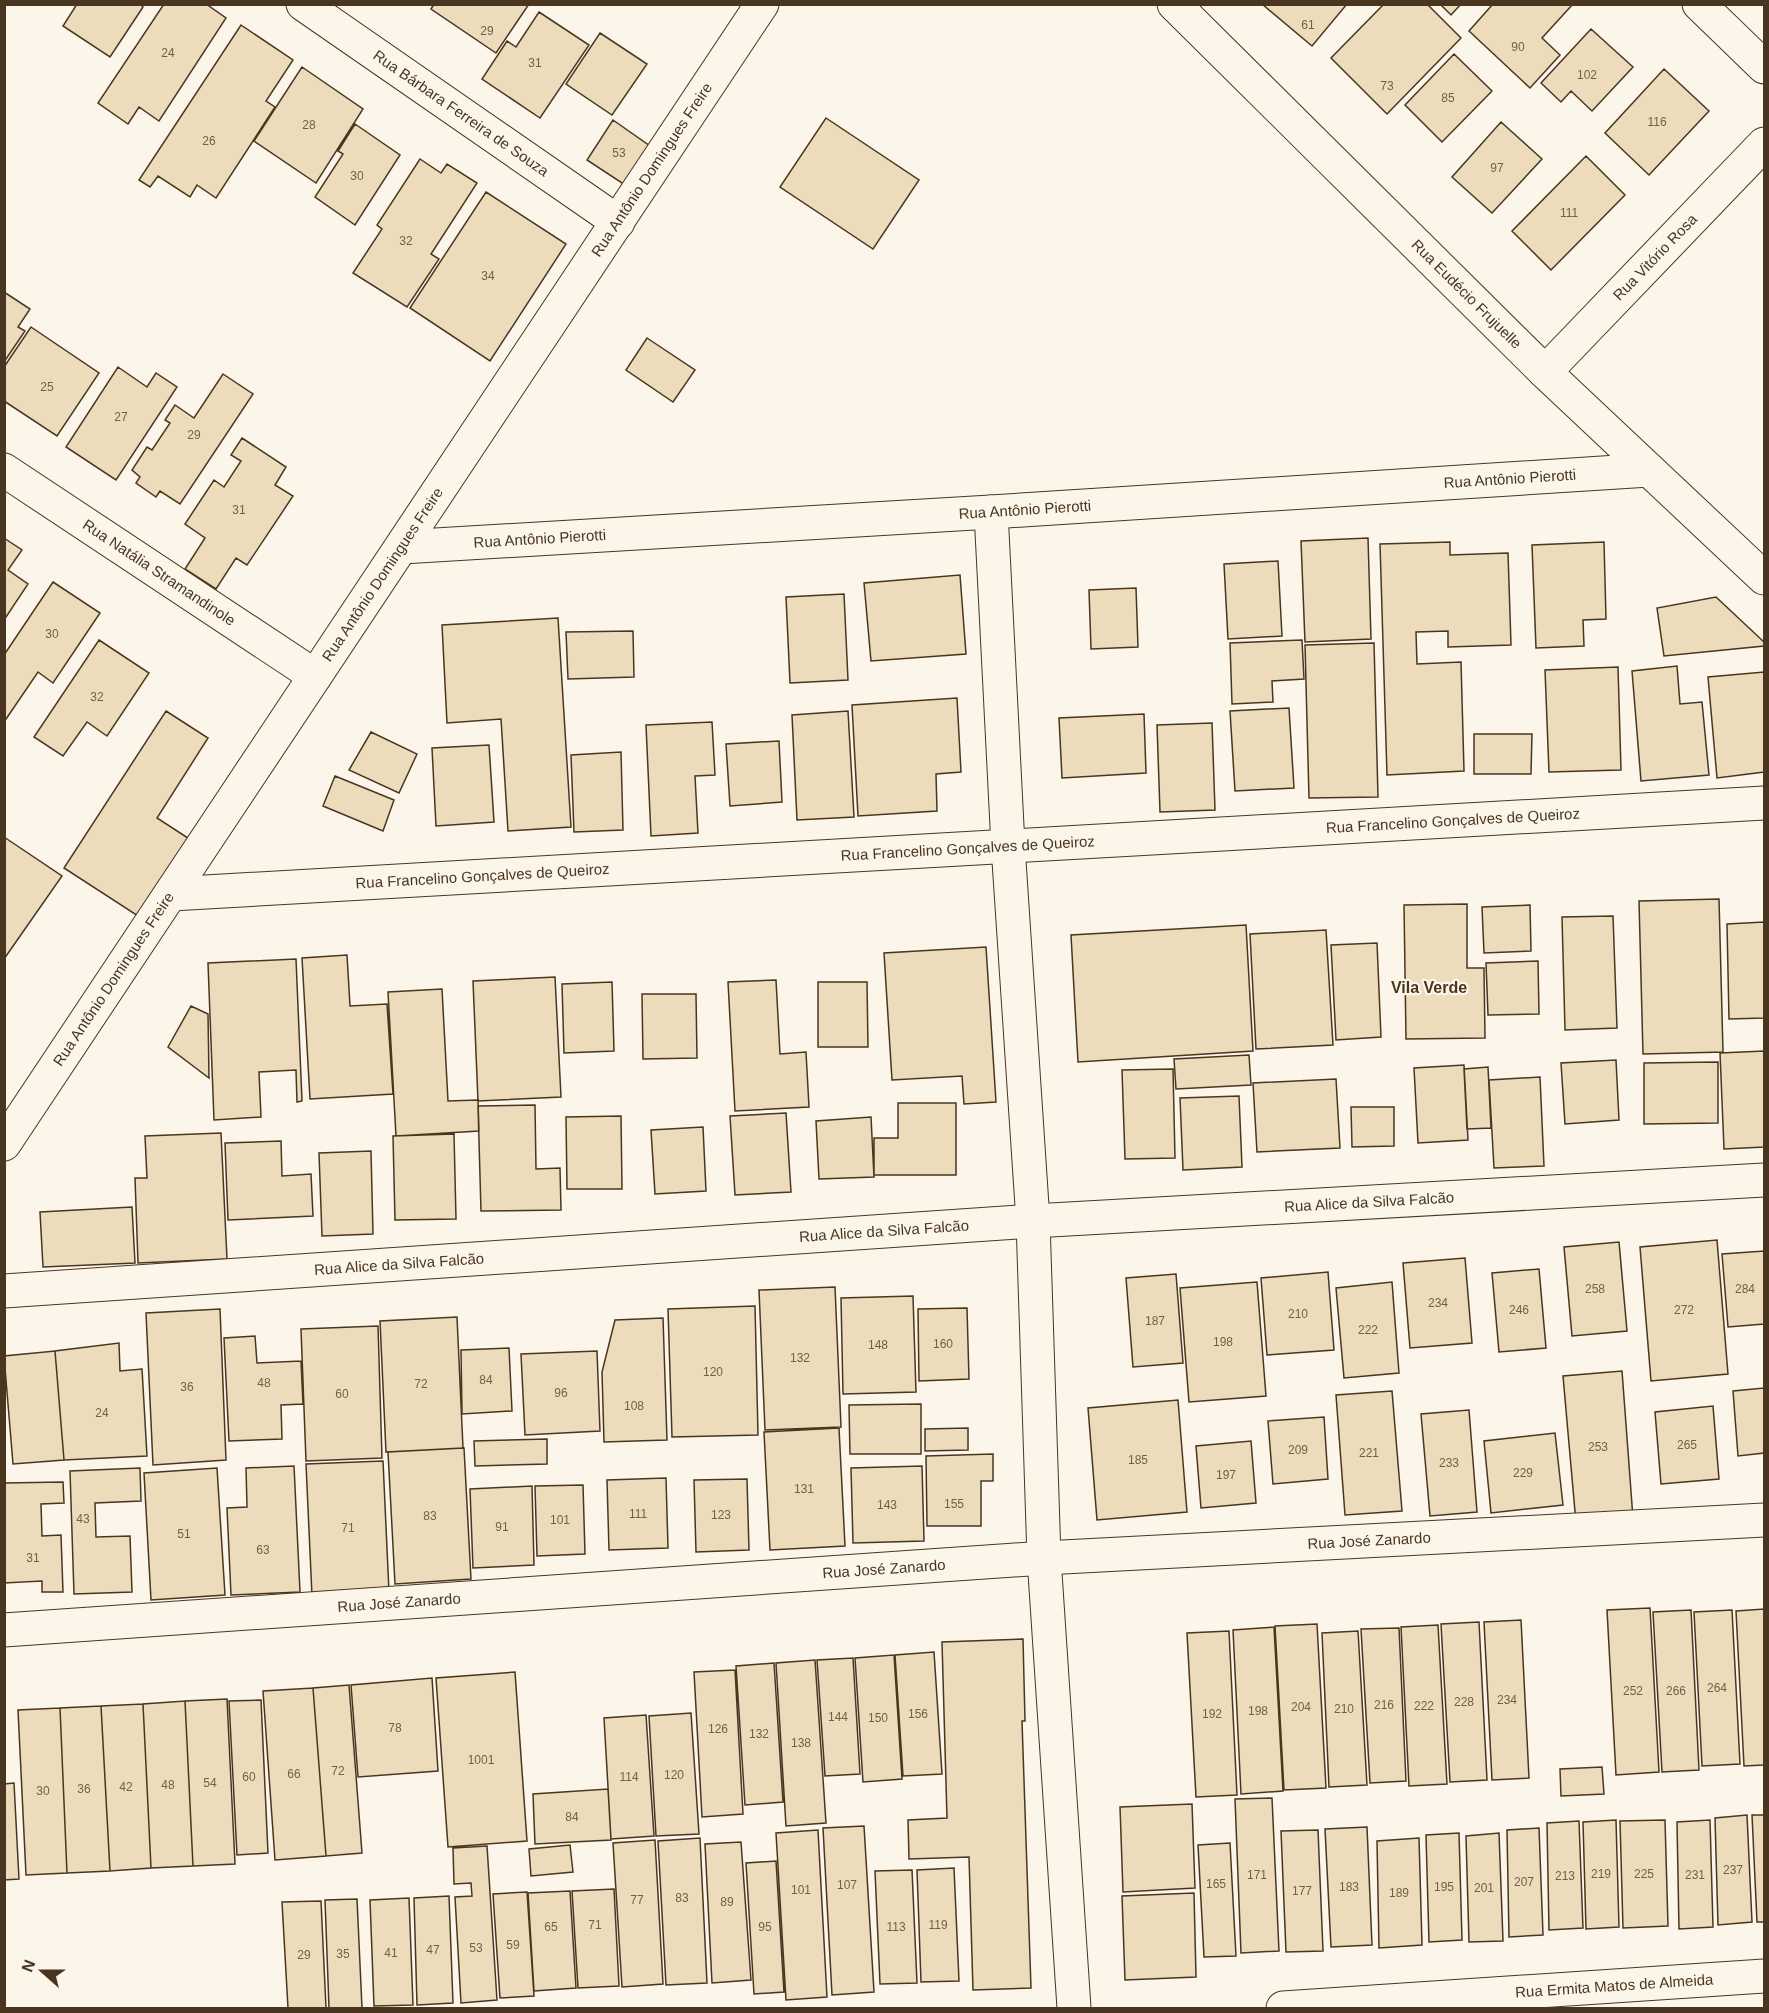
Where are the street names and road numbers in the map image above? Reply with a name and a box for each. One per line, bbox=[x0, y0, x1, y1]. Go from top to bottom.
street label: Rua Bárbara Ferreira de Souza bbox=[370, 46, 553, 180]
street label: Rua Antônio Domingues Freire bbox=[588, 79, 715, 260]
street label: Rua Vitório Rosa bbox=[1609, 210, 1701, 304]
street label: Rua Eudécio Frujuelle bbox=[1408, 236, 1525, 352]
street label: Rua Antônio Pierotti bbox=[1443, 466, 1577, 491]
street label: Rua Antônio Domingues Freire bbox=[318, 484, 446, 664]
street label: Rua Antônio Pierotti bbox=[958, 497, 1092, 522]
street label: Rua Natália Stramandinole bbox=[80, 516, 239, 629]
street label: Rua Antônio Pierotti bbox=[473, 526, 606, 551]
street label: Rua Francelino Gonçalves de Queiroz bbox=[1325, 805, 1580, 836]
street label: Rua Francelino Gonçalves de Queiroz bbox=[840, 832, 1095, 864]
street label: Rua Francelino Gonçalves de Queiroz bbox=[355, 860, 610, 891]
street label: Rua Antônio Domingues Freire bbox=[49, 889, 177, 1069]
street label: Rua Alice da Silva Falcão bbox=[1284, 1188, 1455, 1215]
street label: Rua Alice da Silva Falcão bbox=[798, 1216, 969, 1245]
street label: Rua Alice da Silva Falcão bbox=[314, 1249, 485, 1278]
street label: Rua José Zanardo bbox=[1307, 1529, 1431, 1552]
street label: Rua José Zanardo bbox=[822, 1556, 946, 1581]
street label: Rua José Zanardo bbox=[337, 1589, 461, 1615]
street label: Rua Ermita Matos de Almeida bbox=[1515, 1970, 1715, 2001]

